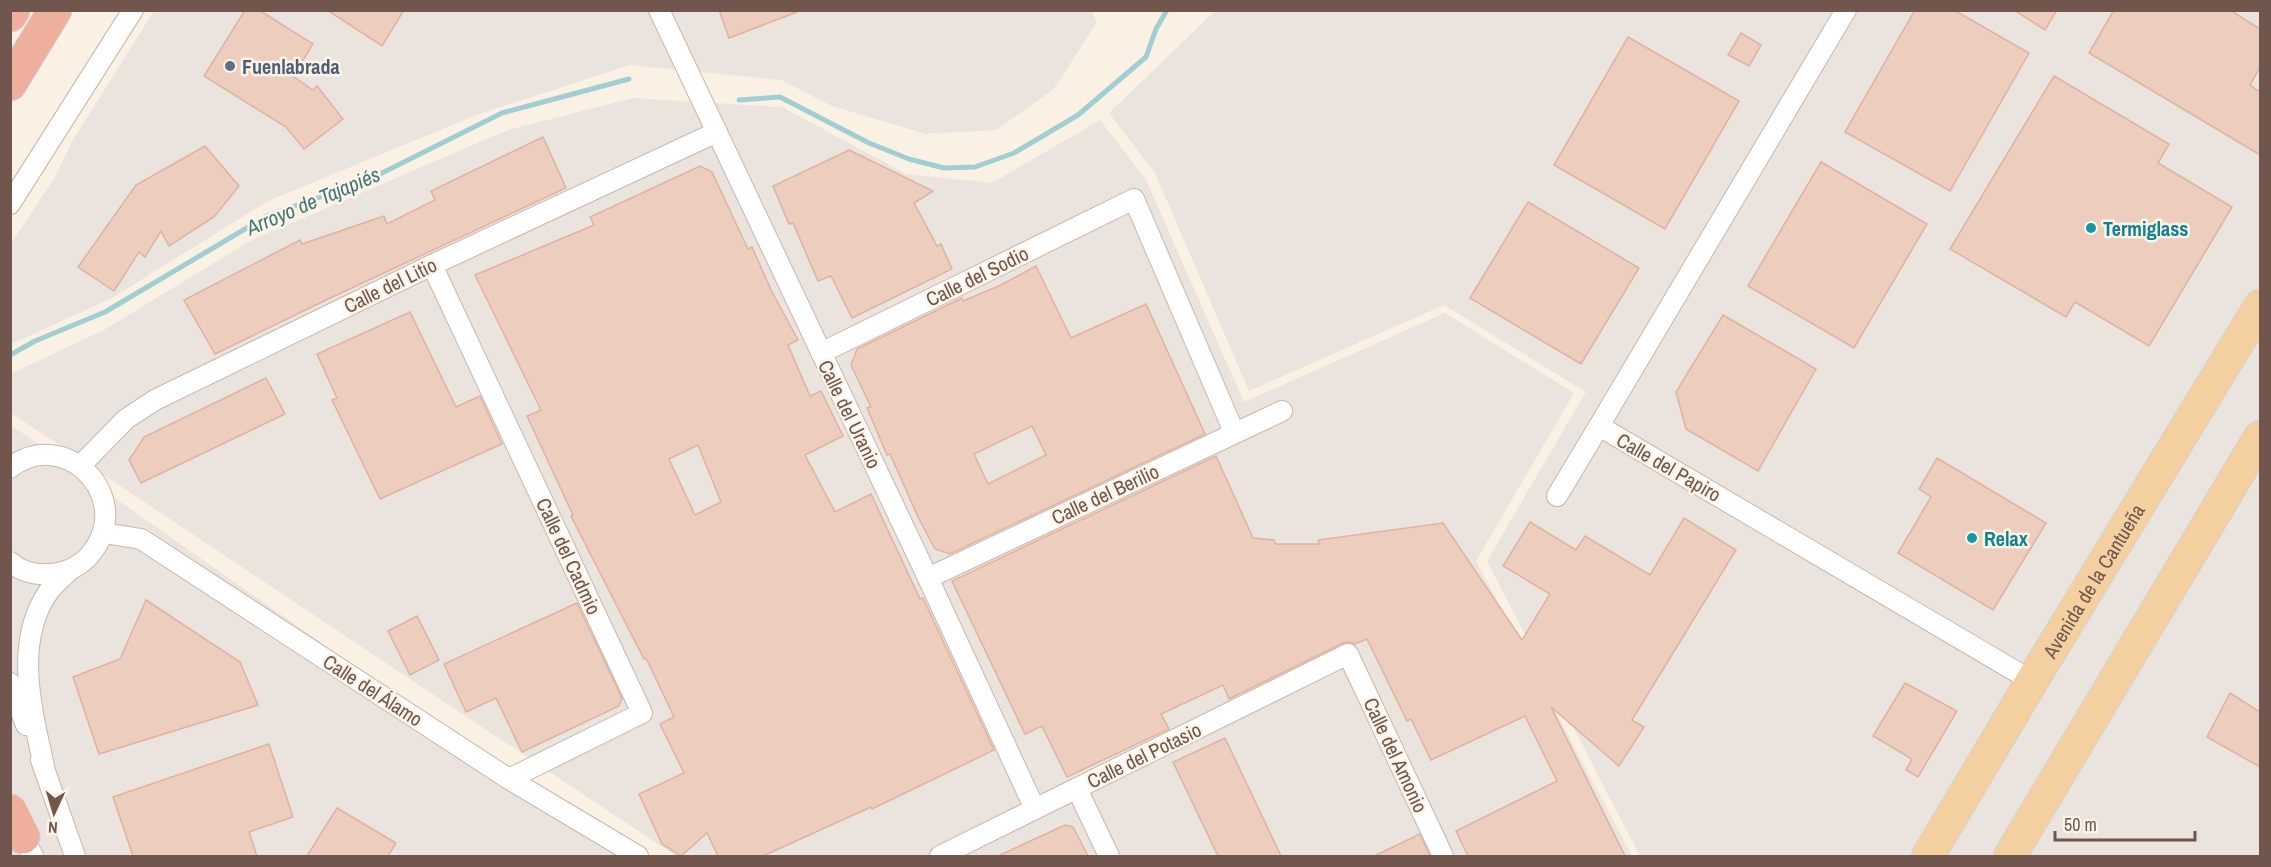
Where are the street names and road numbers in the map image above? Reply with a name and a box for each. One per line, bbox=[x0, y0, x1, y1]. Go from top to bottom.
street label: Calle del Sodio bbox=[921, 239, 1033, 313]
street label: Calle del Litio bbox=[339, 251, 441, 319]
street label: Calle del Uranio bbox=[812, 355, 888, 473]
street label: Calle del Papiro bbox=[1612, 426, 1726, 508]
street label: Calle del Berilio bbox=[1047, 457, 1163, 531]
street label: Calle del Cadmio bbox=[530, 493, 608, 619]
street label: Avenida de la Cantueña bbox=[2035, 499, 2150, 664]
street label: Calle del Álamo bbox=[318, 648, 428, 732]
street label: Calle del Amonio bbox=[1358, 693, 1434, 817]
street label: Calle del Potasio bbox=[1082, 716, 1206, 794]

